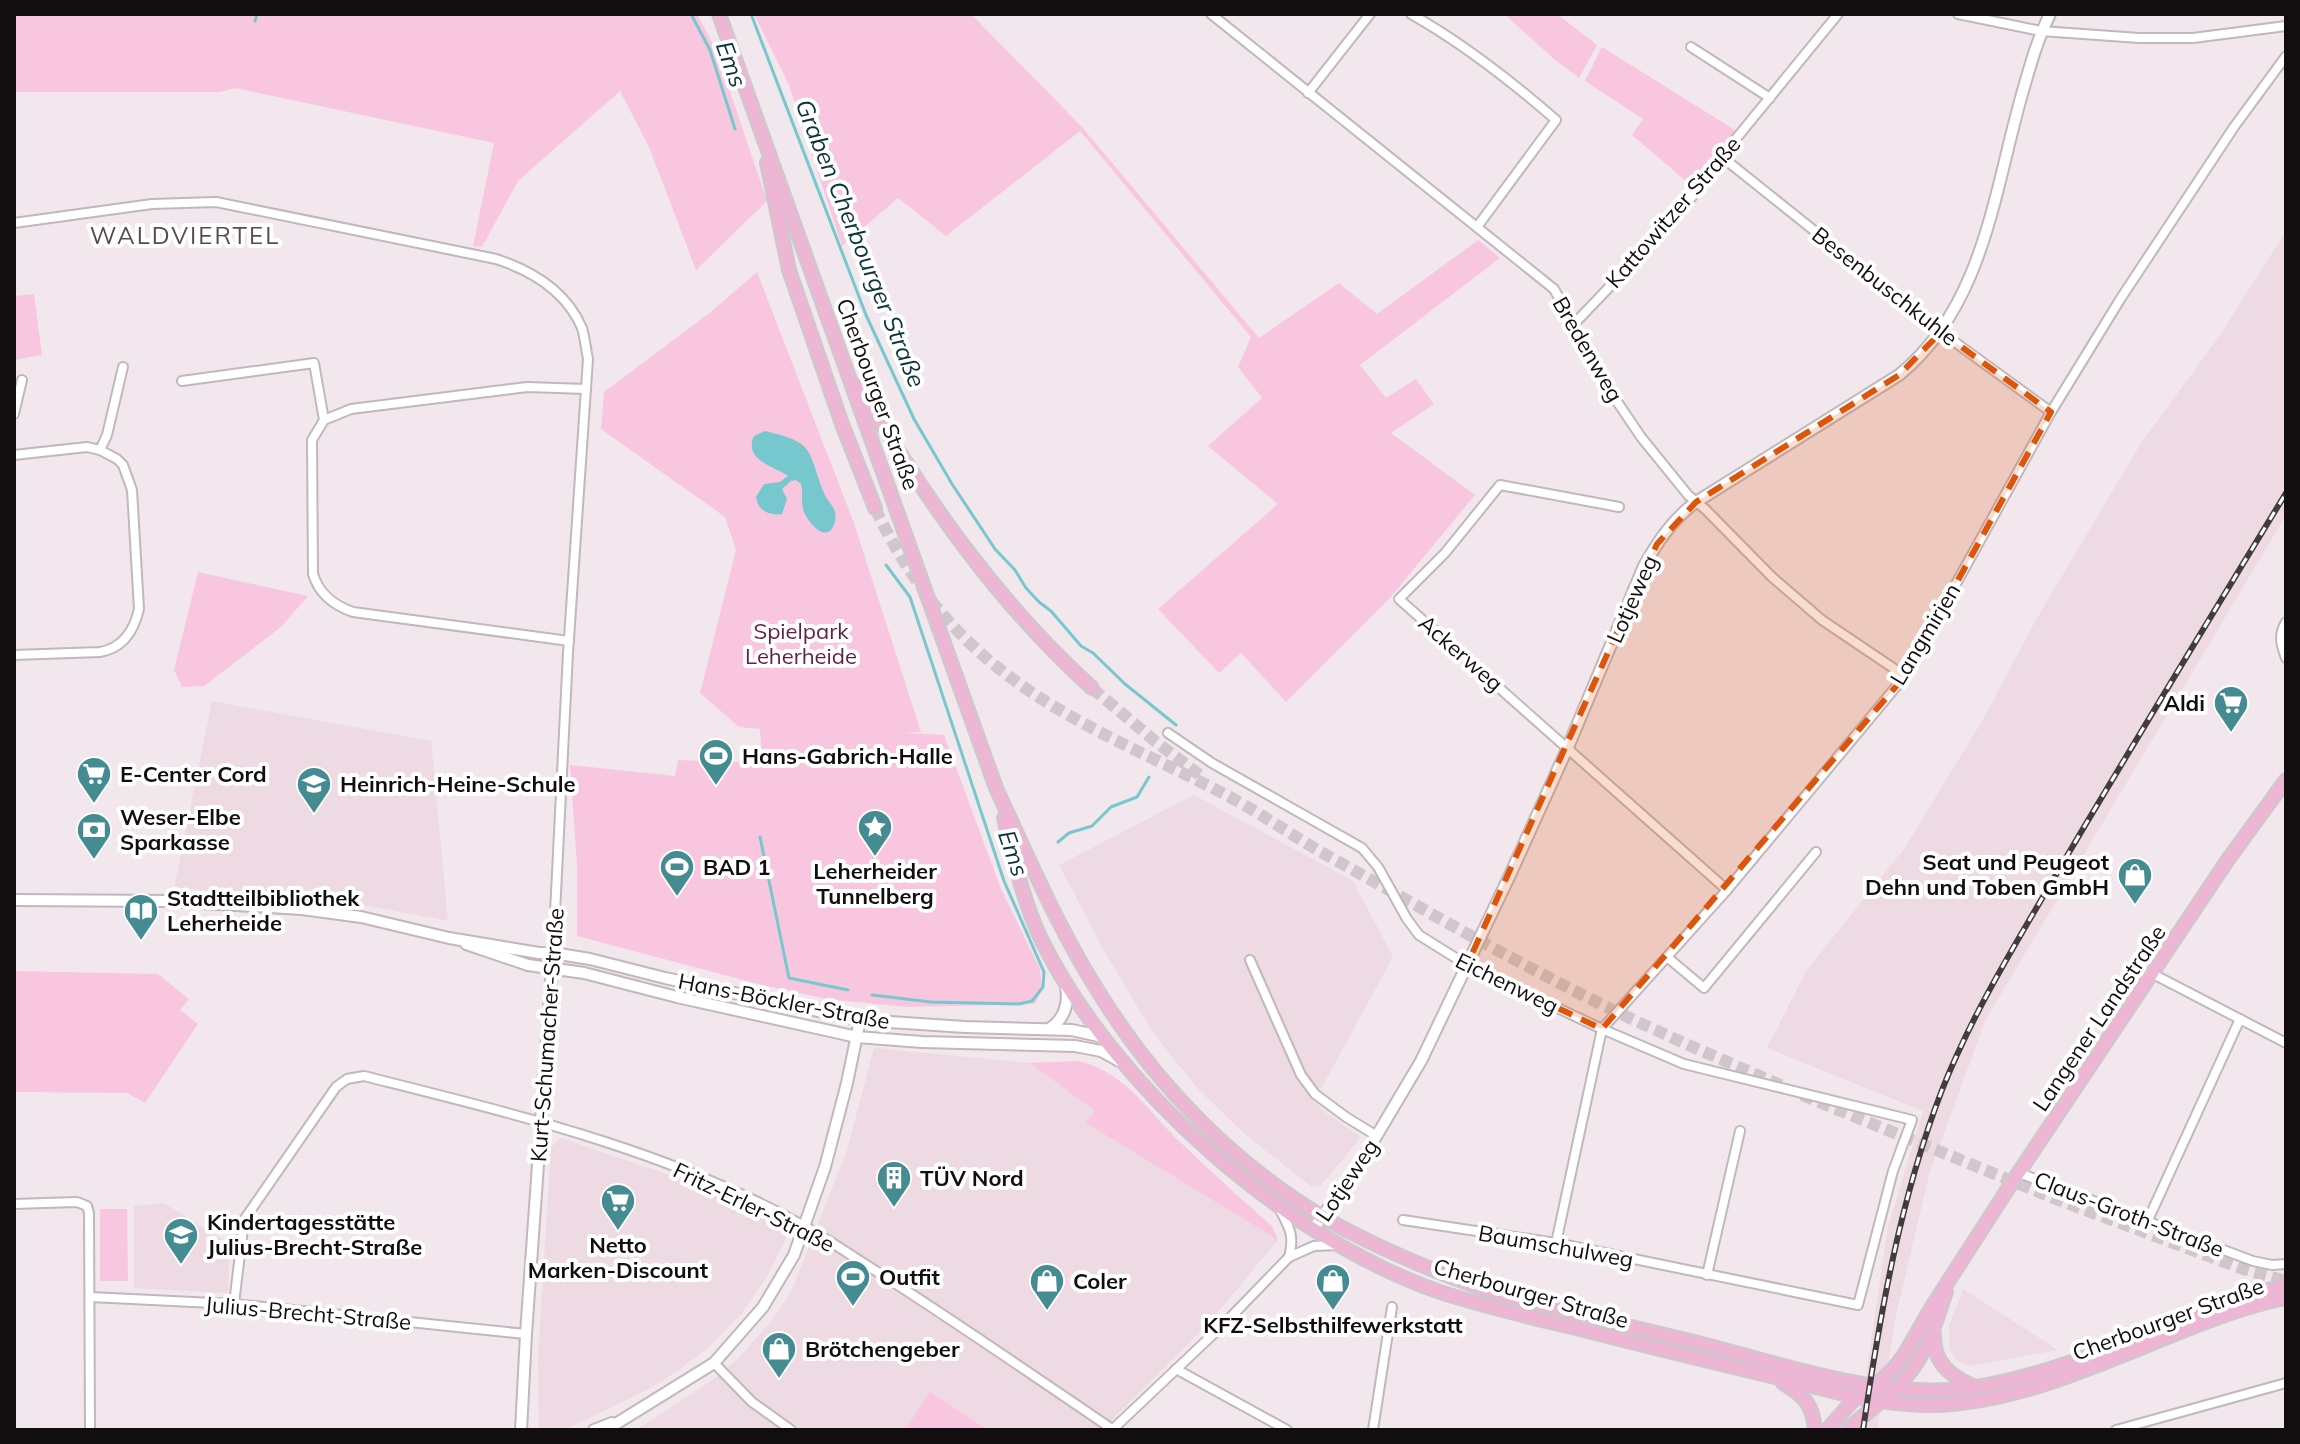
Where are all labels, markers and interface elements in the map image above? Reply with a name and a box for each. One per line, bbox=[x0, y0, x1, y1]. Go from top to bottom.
water label: Ems bbox=[710, 37, 754, 91]
water label: Graben Cherbourger Straße bbox=[789, 95, 933, 391]
street label: Kattowitzer Straße bbox=[1599, 130, 1747, 294]
district label: WALDVIERTEL bbox=[90, 220, 280, 250]
street label: Besenbuschkuhle bbox=[1806, 220, 1964, 352]
street label: Bredenweg bbox=[1547, 291, 1629, 407]
street label: Cherbourger Straße bbox=[830, 295, 926, 493]
street label: Lotjeweg bbox=[1600, 551, 1664, 647]
street label: Langmirjen bbox=[1884, 578, 1966, 690]
street label: Ackerweg bbox=[1413, 609, 1509, 697]
park label: Spielpark Leherheide bbox=[745, 617, 857, 670]
supermarket icon: Aldi bbox=[2212, 684, 2250, 734]
place label: Aldi bbox=[2163, 689, 2205, 717]
sports icon: Hans-Gabrich-Halle bbox=[697, 737, 735, 787]
place label: Hans-Gabrich-Halle bbox=[742, 742, 953, 770]
supermarket icon: E-Center Cord bbox=[75, 755, 113, 805]
place label: E-Center Cord bbox=[120, 760, 267, 788]
school or university icon: Heinrich-Heine-Schule bbox=[295, 765, 333, 815]
place label: Heinrich-Heine-Schule bbox=[340, 770, 576, 798]
place label: Weser-Elbe Sparkasse bbox=[120, 803, 241, 856]
place icon: Leherheider Tunnelberg bbox=[856, 808, 894, 858]
bank icon: Weser-Elbe Sparkasse bbox=[75, 811, 113, 861]
water label: Ems bbox=[992, 826, 1036, 880]
sports icon: BAD 1 bbox=[658, 848, 696, 898]
place label: Seat und Peugeot Dehn und Toben GmbH bbox=[1865, 848, 2109, 901]
place label: BAD 1 bbox=[703, 853, 771, 881]
shop icon: Seat und Peugeot Dehn und Toben GmbH bbox=[2116, 856, 2154, 906]
place label: Leherheider Tunnelberg bbox=[813, 857, 937, 910]
place label: Stadtteilbibliothek Leherheide bbox=[167, 884, 360, 937]
library icon: Stadtteilbibliothek Leherheide bbox=[122, 892, 160, 942]
street label: Kurt-Schumacher-Straße bbox=[524, 907, 570, 1163]
street label: Langener Landstraße bbox=[2026, 920, 2172, 1116]
street label: Eichenweg bbox=[1451, 946, 1563, 1020]
street label: Hans-Böckler-Straße bbox=[676, 967, 892, 1035]
street label: Lotjeweg bbox=[1309, 1133, 1385, 1227]
street label: Fritz-Erler-Straße bbox=[669, 1156, 839, 1258]
building icon: TÜV Nord bbox=[875, 1159, 913, 1209]
place label: TÜV Nord bbox=[920, 1164, 1024, 1192]
street label: Claus-Groth-Straße bbox=[2030, 1165, 2228, 1263]
supermarket icon: Netto Marken-Discount bbox=[599, 1182, 637, 1232]
place label: Kindertagesstätte Julius-Brecht-Straße bbox=[207, 1208, 422, 1261]
school or university icon: Kindertagesstätte Julius-Brecht-Straße bbox=[162, 1216, 200, 1266]
street label: Baumschulweg bbox=[1476, 1219, 1636, 1273]
place label: Netto Marken-Discount bbox=[528, 1231, 708, 1284]
street label: Cherbourger Straße bbox=[1430, 1252, 1632, 1334]
sports icon: Outfit bbox=[834, 1258, 872, 1308]
shop icon: Coler bbox=[1028, 1262, 1066, 1312]
shop icon: KFZ-Selbsthilfewerkstatt bbox=[1314, 1262, 1352, 1312]
place label: Outfit bbox=[879, 1263, 940, 1291]
place label: Coler bbox=[1073, 1267, 1127, 1295]
street label: Cherbourger Straße bbox=[2069, 1271, 2267, 1367]
street label: Julius-Brecht-Straße bbox=[204, 1290, 412, 1336]
place label: KFZ-Selbsthilfewerkstatt bbox=[1203, 1311, 1463, 1339]
shop icon: Brötchengeber bbox=[760, 1330, 798, 1380]
place label: Brötchengeber bbox=[805, 1335, 960, 1363]

